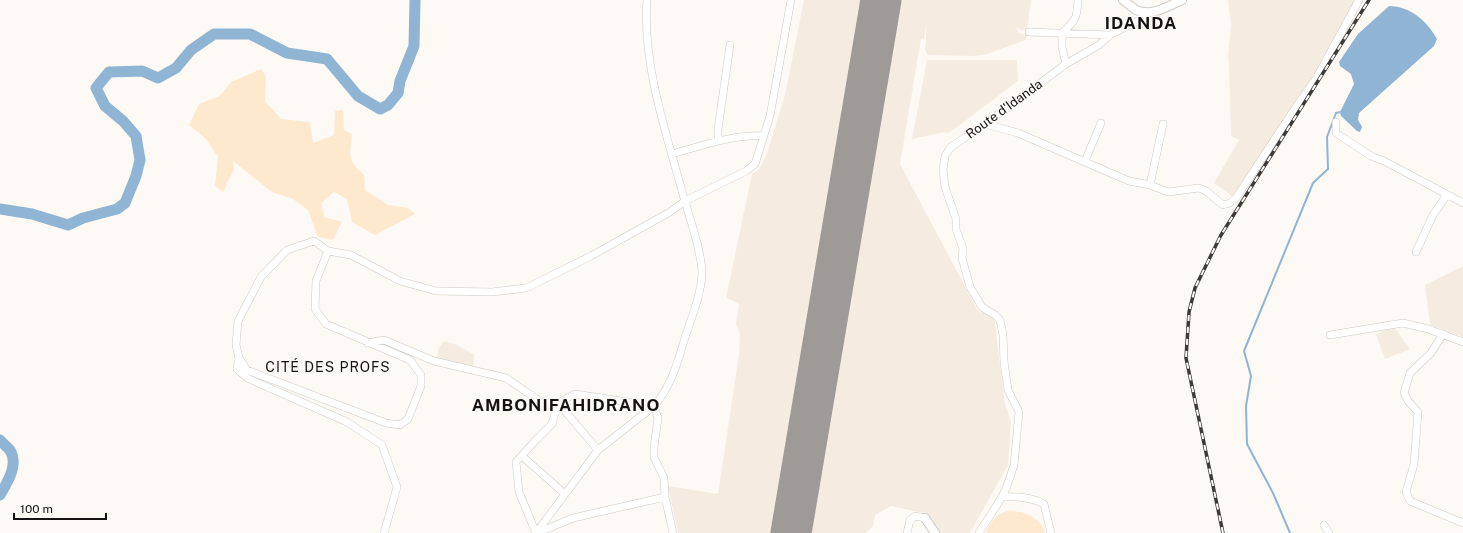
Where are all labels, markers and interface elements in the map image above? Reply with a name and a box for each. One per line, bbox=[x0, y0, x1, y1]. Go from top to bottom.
district label: IDANDA bbox=[1105, 13, 1177, 33]
street label: Route d'Idanda bbox=[963, 76, 1045, 142]
district label: CITÉ DES PROFS bbox=[265, 358, 391, 375]
district label: AMBONIFAHIDRANO bbox=[472, 395, 660, 415]
scale bar bbox=[14, 495, 106, 521]
text: 100 m bbox=[20, 502, 53, 516]

